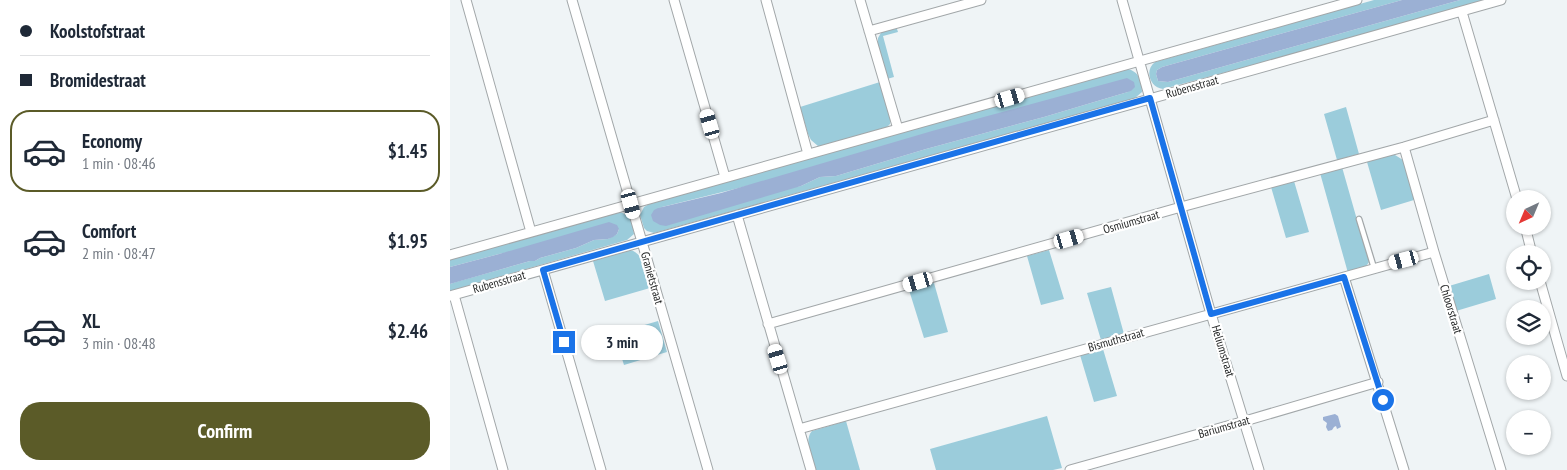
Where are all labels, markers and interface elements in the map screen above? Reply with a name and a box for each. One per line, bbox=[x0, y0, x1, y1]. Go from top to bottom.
text: Koolstofstraat bbox=[50, 19, 145, 43]
text: Bromidestraat bbox=[50, 68, 146, 92]
street label: Rubensstraat bbox=[1164, 72, 1221, 101]
car bbox=[993, 87, 1026, 109]
car bbox=[698, 108, 721, 140]
icon: car bbox=[22, 129, 67, 174]
text: Economy bbox=[82, 129, 142, 153]
text: $1.45 bbox=[388, 139, 428, 163]
text: 1 min · 08:46 bbox=[82, 153, 156, 173]
car bbox=[619, 188, 642, 220]
north arrow bbox=[1506, 190, 1551, 235]
map controls bbox=[1506, 190, 1551, 455]
street label: Osmiumstraat bbox=[1101, 206, 1161, 237]
icon: car bbox=[22, 219, 67, 264]
text: Comfort bbox=[82, 219, 136, 243]
car bbox=[1052, 228, 1085, 250]
text: $1.95 bbox=[388, 229, 428, 253]
text: 2 min · 08:47 bbox=[82, 243, 156, 263]
button: locate bbox=[1506, 245, 1551, 290]
car bbox=[1387, 249, 1420, 271]
street label: Granietstraat bbox=[638, 250, 667, 306]
street label: Rubensstraat bbox=[471, 267, 528, 296]
car bbox=[901, 271, 934, 293]
street label: Chloorstraat bbox=[1437, 282, 1466, 336]
button: layers bbox=[1506, 300, 1551, 345]
icon: car bbox=[22, 309, 67, 354]
text: XL bbox=[82, 309, 100, 333]
text: $2.46 bbox=[388, 319, 428, 343]
street label: Heliumstraat bbox=[1209, 323, 1239, 379]
callout: 3 min bbox=[582, 324, 664, 360]
street label: Bismuthstraat bbox=[1086, 324, 1146, 355]
route end bbox=[553, 331, 575, 353]
text: 3 min bbox=[606, 332, 638, 352]
text: 3 min · 08:48 bbox=[82, 333, 156, 353]
car bbox=[766, 342, 789, 376]
button: + bbox=[1506, 355, 1551, 400]
route start bbox=[1372, 389, 1394, 411]
button: Confirm bbox=[20, 402, 430, 460]
button: − bbox=[1506, 410, 1551, 455]
street label: Bariumstraat bbox=[1196, 412, 1252, 441]

